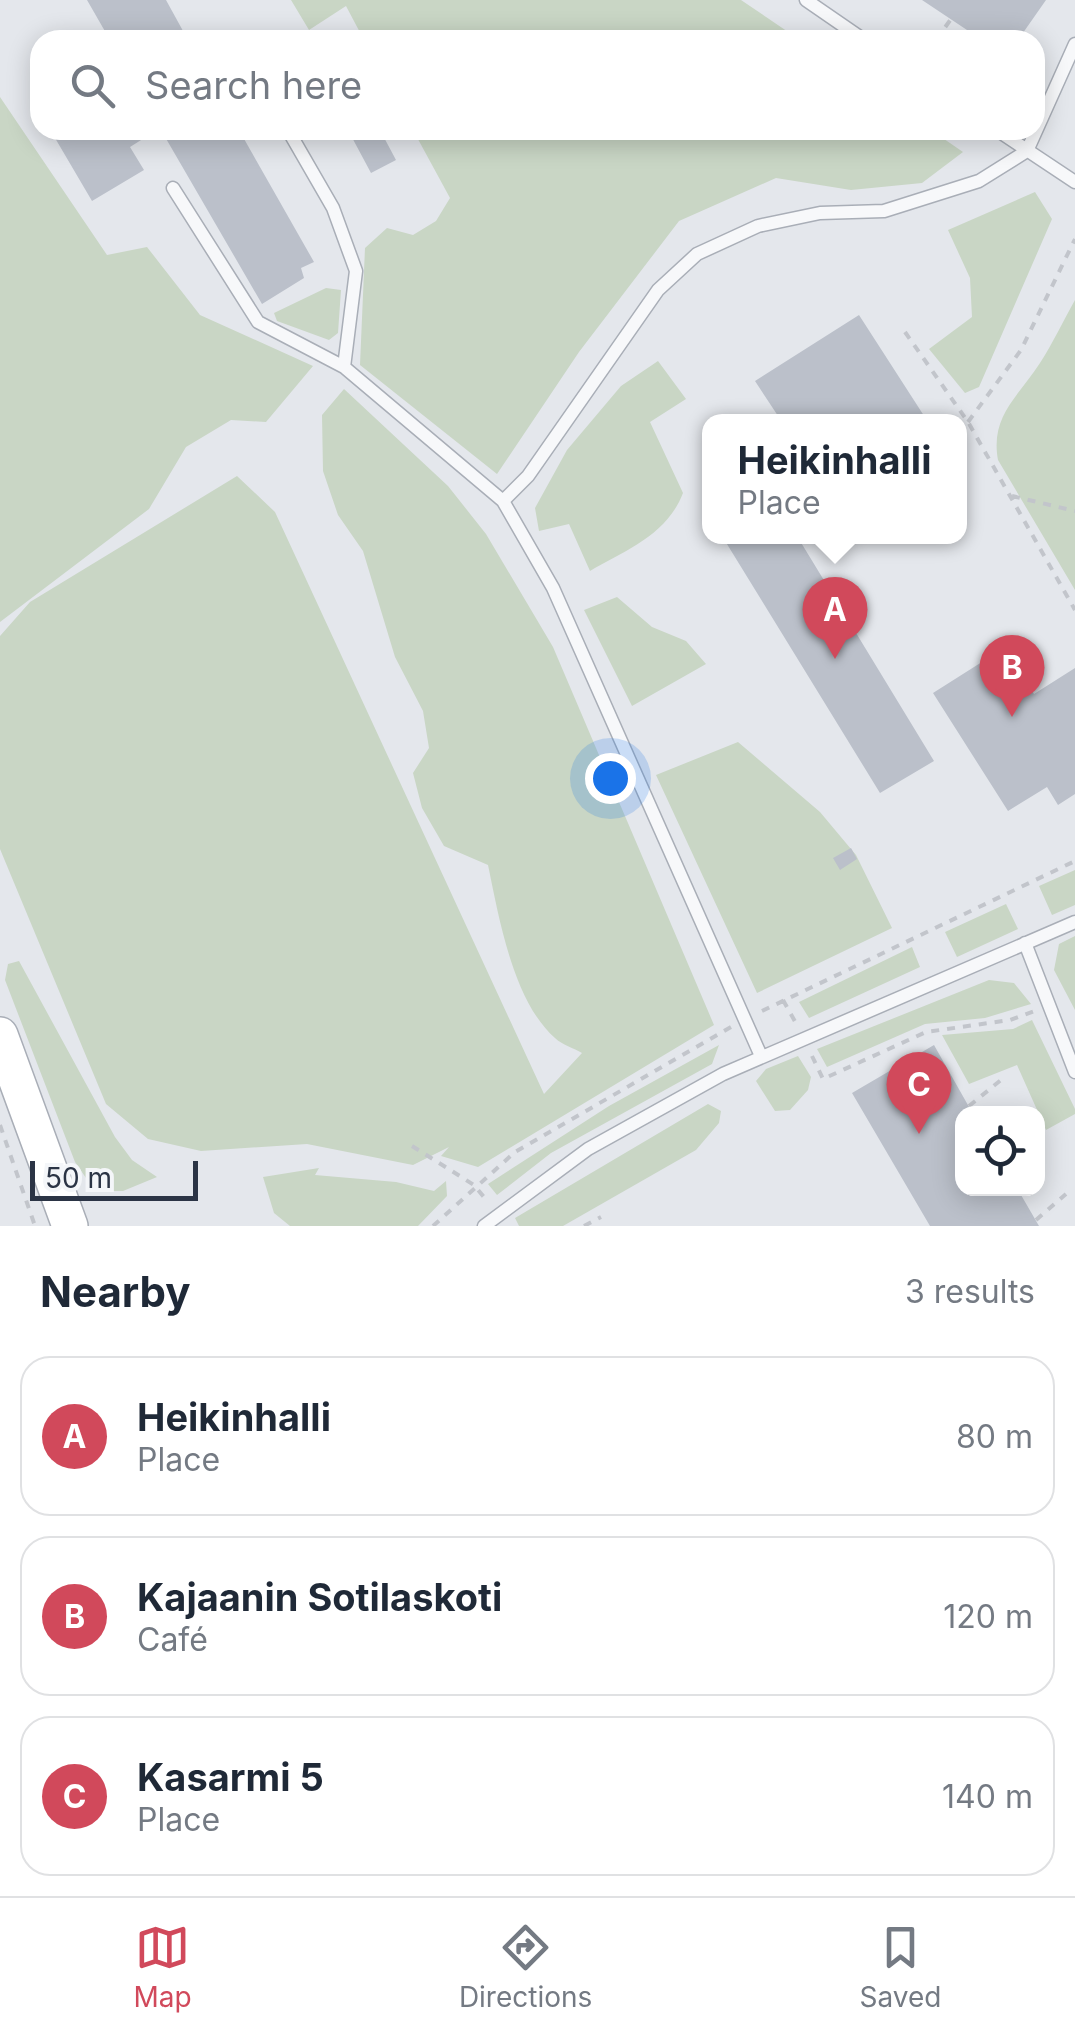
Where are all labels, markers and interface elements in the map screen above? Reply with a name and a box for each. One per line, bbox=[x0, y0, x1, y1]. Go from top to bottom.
search box bbox=[30, 30, 1045, 140]
icon: search bbox=[65, 58, 120, 113]
text: Search here bbox=[145, 62, 362, 108]
popup bbox=[702, 414, 967, 544]
text: Heikinhalli bbox=[738, 437, 931, 483]
text: Place bbox=[738, 483, 821, 522]
pin: A bbox=[802, 576, 868, 659]
pin: B bbox=[980, 634, 1044, 717]
your location bbox=[585, 753, 636, 804]
pin: C bbox=[886, 1052, 952, 1134]
map controls bbox=[955, 1106, 1045, 1196]
button: locate bbox=[955, 1106, 1045, 1196]
scale bar bbox=[30, 1156, 198, 1200]
text: 50 m bbox=[45, 1161, 112, 1195]
text: Nearby bbox=[40, 1266, 191, 1317]
text: 3 results bbox=[905, 1272, 1035, 1311]
text: Heikinhalli bbox=[137, 1394, 331, 1440]
text: A bbox=[63, 1417, 86, 1456]
text: 80 m bbox=[956, 1417, 1033, 1456]
text: Place bbox=[137, 1440, 220, 1479]
text: Kajaanin Sotilaskoti bbox=[137, 1574, 502, 1620]
text: B bbox=[64, 1597, 85, 1636]
text: 120 m bbox=[943, 1597, 1033, 1636]
text: Café bbox=[137, 1620, 208, 1659]
text: Kasarmi 5 bbox=[137, 1754, 324, 1800]
text: C bbox=[63, 1777, 86, 1816]
text: 140 m bbox=[942, 1777, 1033, 1816]
text: Place bbox=[137, 1800, 220, 1839]
tab: Map bbox=[134, 1920, 192, 2014]
tab: Directions bbox=[459, 1920, 592, 2014]
tab: Saved bbox=[859, 1920, 941, 2014]

